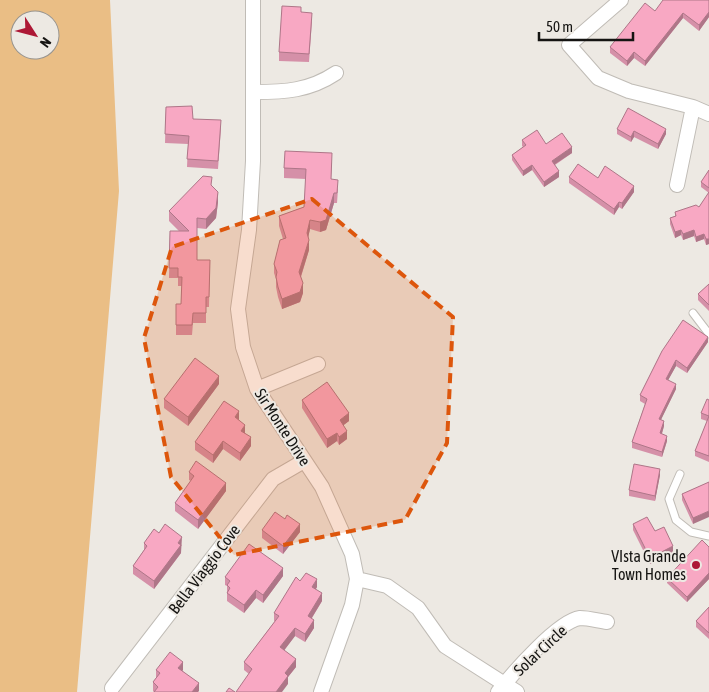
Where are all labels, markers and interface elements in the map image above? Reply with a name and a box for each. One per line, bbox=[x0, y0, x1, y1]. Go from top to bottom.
north arrow bbox=[10, 10, 60, 60]
scale bar bbox=[539, 10, 633, 42]
text: 50 m bbox=[546, 18, 573, 35]
text: N bbox=[37, 35, 54, 51]
street label: Sir Monte Drive bbox=[251, 385, 315, 469]
street label: Bella Viaggio Cove bbox=[165, 521, 244, 618]
place label: VIsta Grande Town Homes bbox=[611, 547, 686, 583]
marker: VIsta Grande Town Homes bbox=[690, 559, 702, 571]
street label: Solar Circle bbox=[510, 621, 570, 679]

